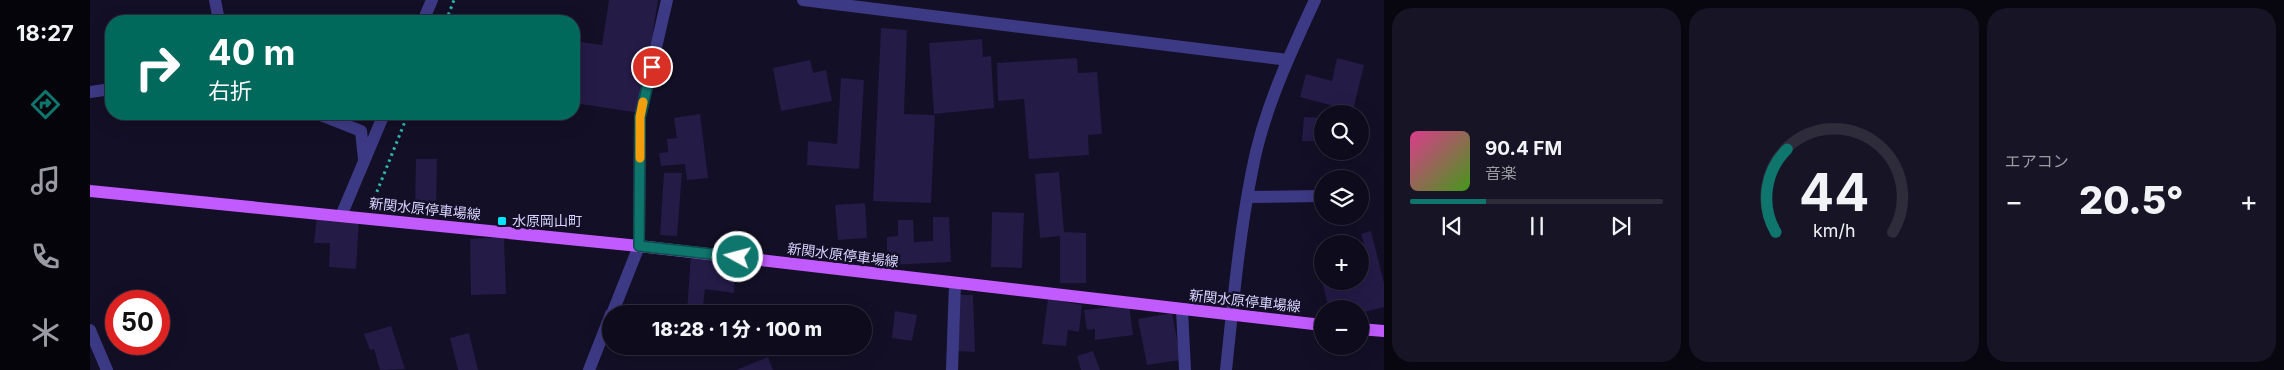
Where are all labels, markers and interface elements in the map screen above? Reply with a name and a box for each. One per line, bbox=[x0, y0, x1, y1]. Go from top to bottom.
text: 18:27 bbox=[16, 20, 74, 46]
text: 40 m bbox=[208, 31, 296, 73]
icon: right bbox=[125, 35, 190, 100]
pin bbox=[631, 46, 673, 88]
icon: arrive bbox=[638, 53, 666, 81]
text: 右折 bbox=[208, 78, 252, 104]
icon: directions bbox=[28, 87, 63, 122]
map controls bbox=[1314, 105, 1369, 355]
button: search bbox=[1314, 105, 1369, 160]
text: 90.4 FM bbox=[1485, 137, 1562, 160]
text: エアコン bbox=[2005, 151, 2069, 171]
text: 44 bbox=[1799, 161, 1869, 224]
icon: music bbox=[28, 163, 63, 198]
text: 音楽 bbox=[1485, 163, 1517, 183]
button: layers bbox=[1314, 170, 1369, 225]
text: 20.5° bbox=[2079, 177, 2184, 223]
text: − bbox=[2005, 184, 2023, 218]
text: + bbox=[2239, 184, 2258, 218]
street label: 新関水原停車場線 bbox=[368, 194, 482, 223]
place label: 水原岡山町 bbox=[512, 212, 582, 229]
icon: previous bbox=[1438, 212, 1466, 240]
icon: pause bbox=[1523, 212, 1551, 240]
icon: next bbox=[1607, 212, 1635, 240]
marker: 水原岡山町 bbox=[496, 215, 508, 227]
text: km/h bbox=[1813, 220, 1855, 241]
position arrow bbox=[711, 230, 763, 282]
button: + bbox=[1314, 235, 1369, 290]
icon: phone bbox=[28, 239, 63, 274]
street label: 新関水原停車場線 bbox=[786, 239, 900, 270]
street label: 新関水原停車場線 bbox=[1188, 286, 1302, 315]
speed limit sign: 50 bbox=[105, 290, 170, 355]
button: − bbox=[1314, 300, 1369, 355]
icon: climate bbox=[28, 315, 63, 350]
text: 18:28 · 1 分 · 100 m bbox=[652, 318, 822, 341]

